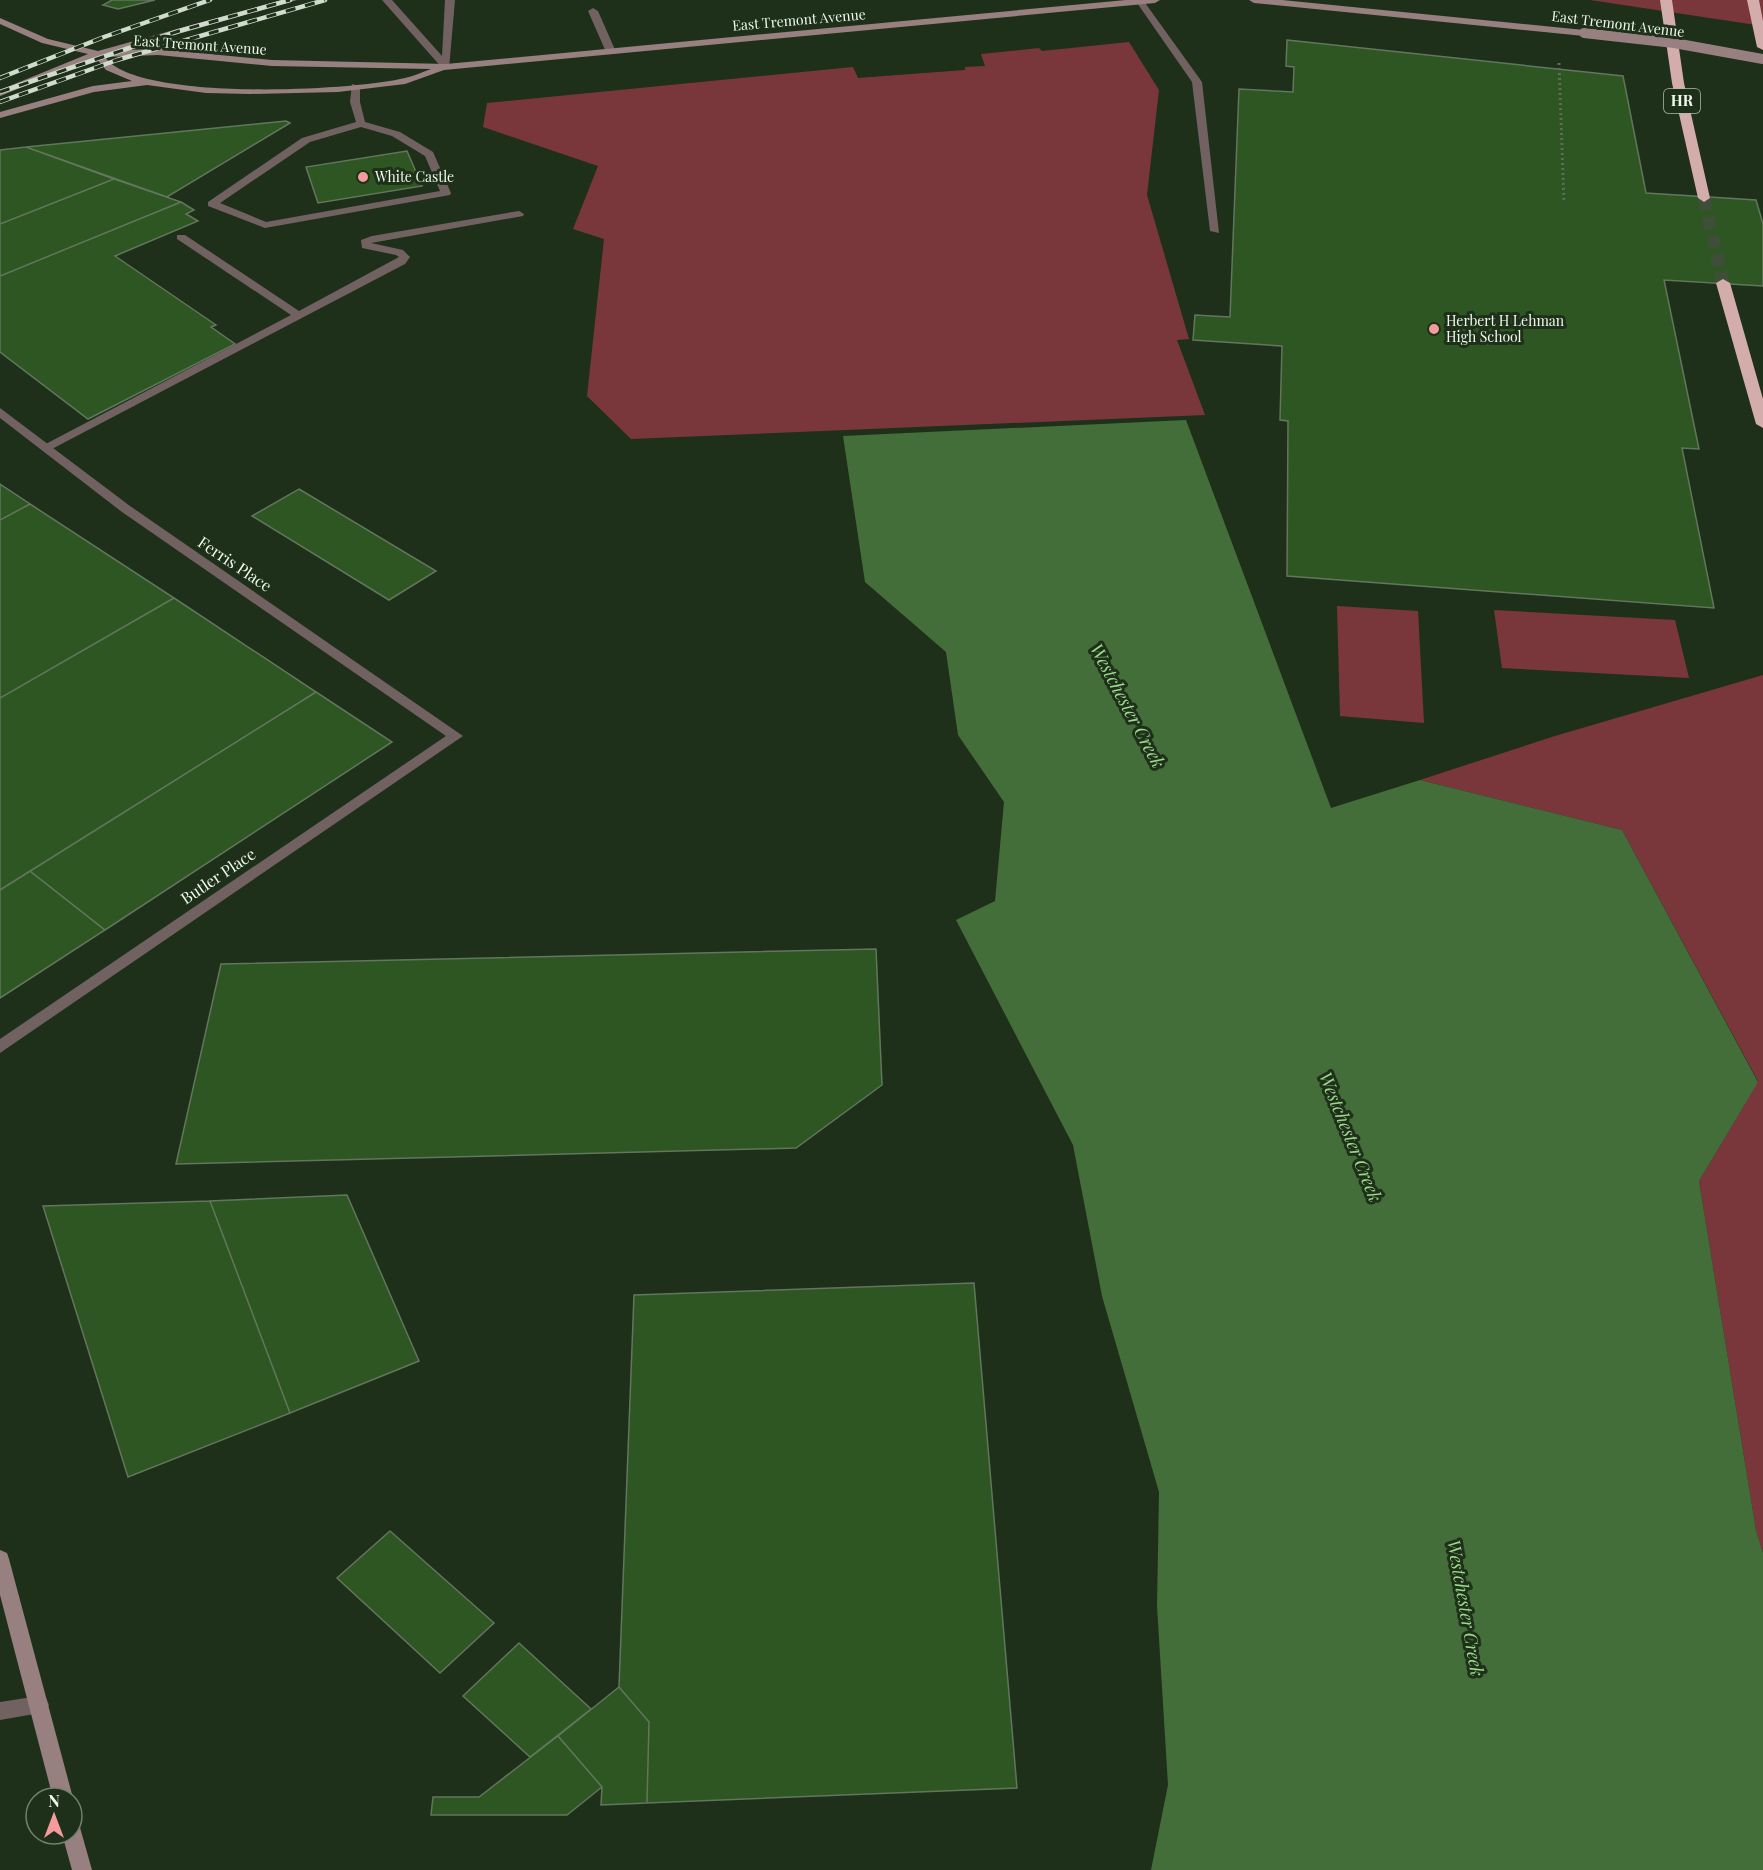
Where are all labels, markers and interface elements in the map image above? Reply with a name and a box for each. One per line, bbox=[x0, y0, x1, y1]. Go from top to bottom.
street label: East Tremont Avenue bbox=[732, 4, 866, 35]
street label: East Tremont Avenue bbox=[1551, 6, 1686, 41]
street label: East Tremont Avenue bbox=[133, 30, 267, 59]
road number: HR bbox=[1664, 89, 1700, 113]
place label: White Castle bbox=[374, 167, 454, 186]
marker: White Castle bbox=[356, 170, 370, 184]
place label: Herbert H Lehman High School bbox=[1446, 311, 1565, 346]
marker: Herbert H Lehman High School bbox=[1427, 322, 1441, 336]
street label: Ferris Place bbox=[194, 531, 276, 596]
water label: Westchester Creek bbox=[1085, 639, 1171, 772]
street label: Butler Place bbox=[176, 843, 259, 908]
water label: Westchester Creek bbox=[1314, 1068, 1388, 1205]
water label: Westchester Creek bbox=[1442, 1538, 1490, 1678]
north arrow bbox=[24, 1786, 84, 1846]
text: N bbox=[48, 1790, 60, 1811]

